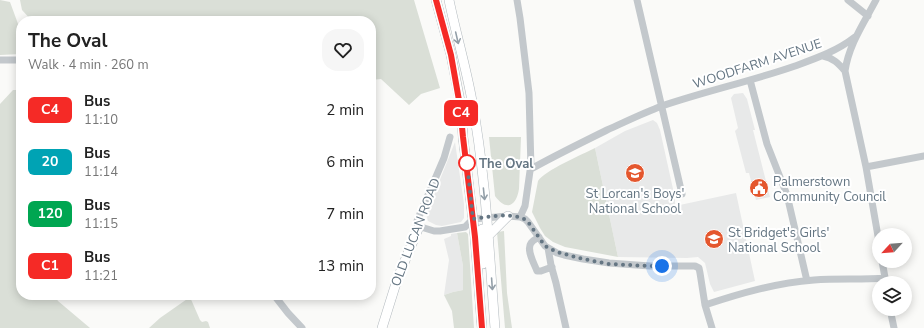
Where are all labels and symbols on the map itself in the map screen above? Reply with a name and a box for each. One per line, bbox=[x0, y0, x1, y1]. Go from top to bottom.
one-way arrow bbox=[454, 31, 462, 44]
street label: WOODFARM AVENUE bbox=[690, 35, 824, 93]
line badge: C4 bbox=[443, 100, 479, 126]
marker: The Oval bbox=[458, 154, 476, 172]
place label: The Oval bbox=[479, 155, 534, 173]
school or university icon: St Lorcan's Boys' National School bbox=[624, 162, 646, 184]
place label: Palmerstown Community Council bbox=[773, 173, 886, 206]
street label: OLD LUCAN ROAD bbox=[387, 176, 445, 289]
public building icon: Palmerstown Community Council bbox=[748, 177, 770, 199]
place label: St Lorcan's Boys' National School bbox=[586, 185, 685, 218]
one-way arrow bbox=[481, 187, 488, 200]
place label: St Bridget's Girls' National School bbox=[728, 224, 830, 257]
school or university icon: St Bridget's Girls' National School bbox=[703, 228, 725, 250]
north arrow bbox=[872, 228, 912, 268]
your location bbox=[652, 256, 672, 276]
one-way arrow bbox=[488, 277, 495, 290]

